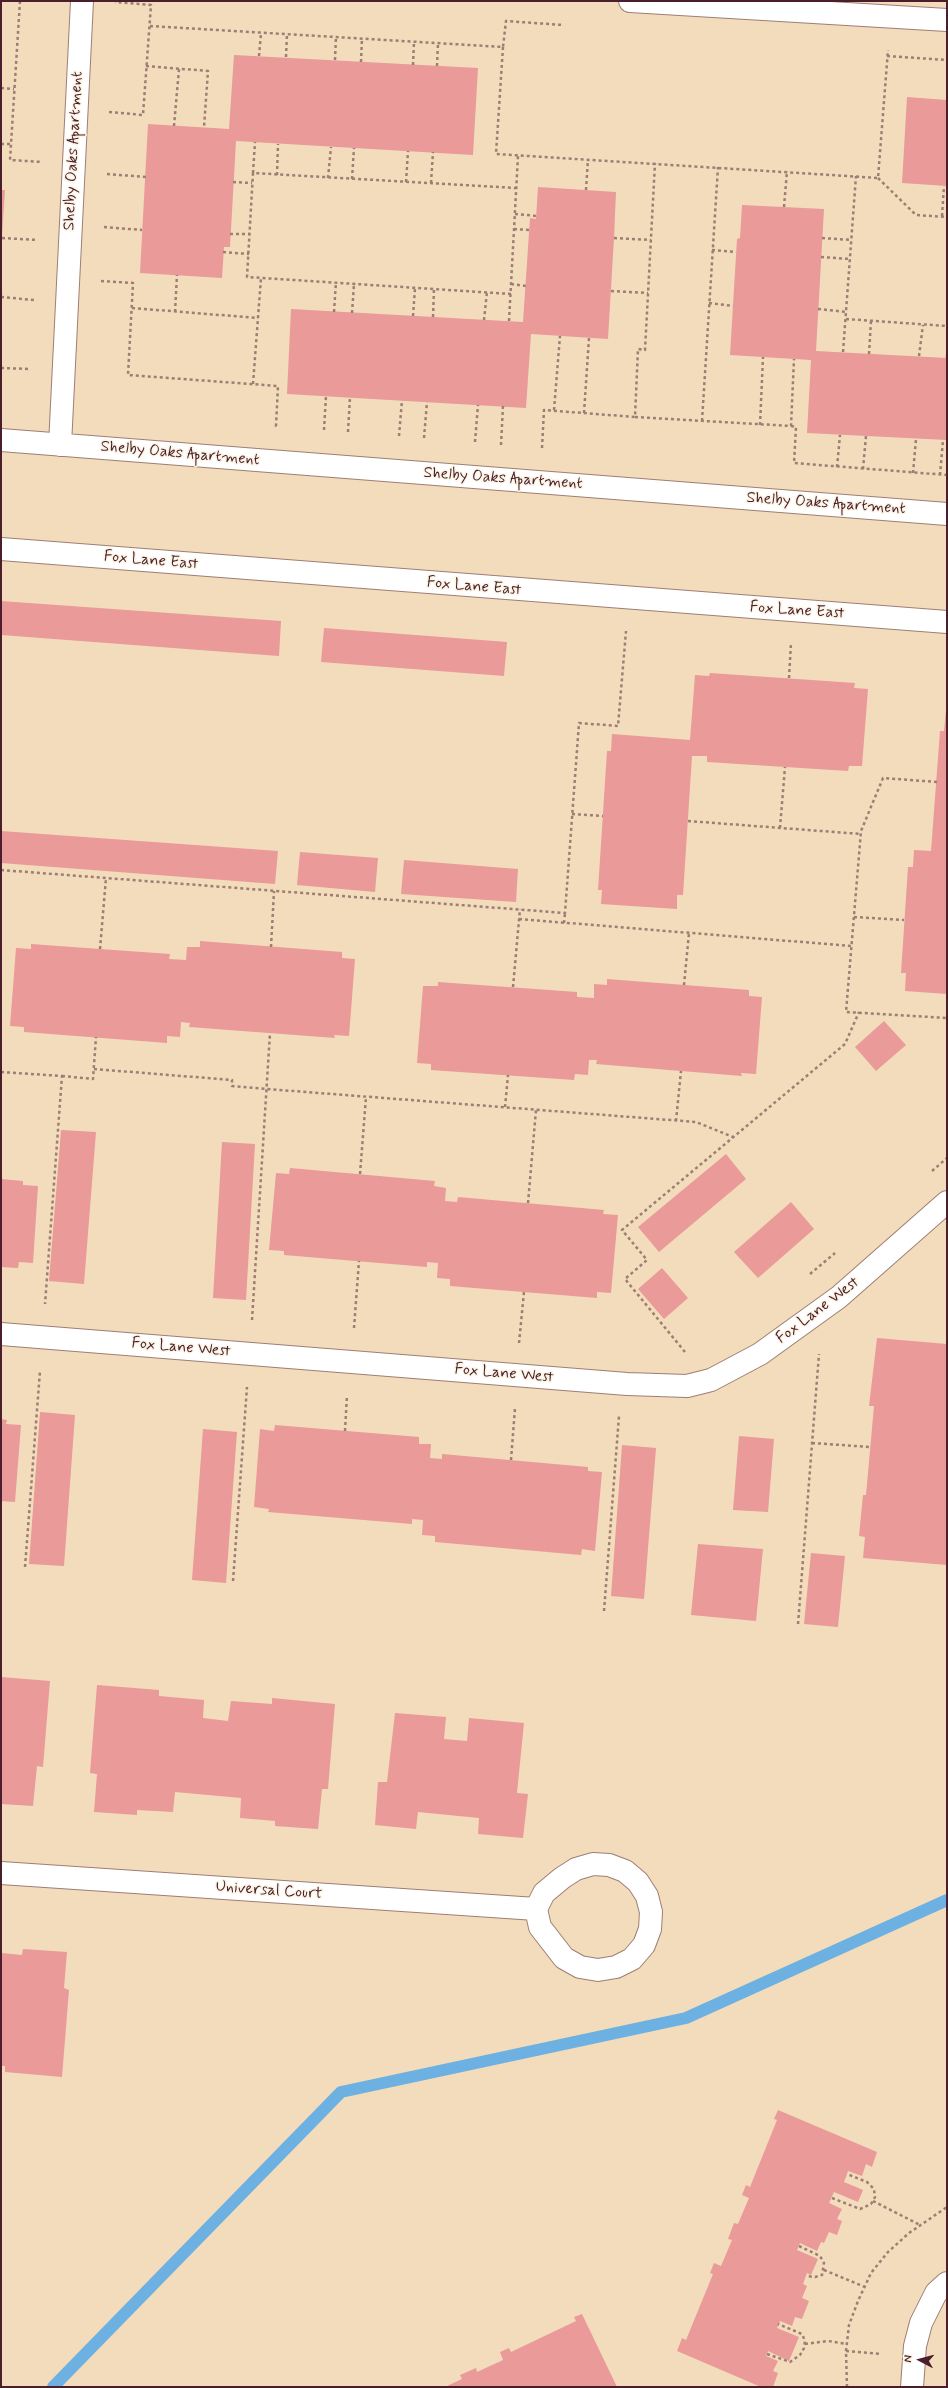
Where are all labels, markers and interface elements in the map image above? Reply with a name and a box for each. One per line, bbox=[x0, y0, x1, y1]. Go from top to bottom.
street label: Shelby Oaks Apartment bbox=[60, 71, 88, 231]
street label: Shelby Oaks Apartment bbox=[100, 437, 260, 471]
street label: Shelby Oaks Apartment bbox=[423, 464, 583, 494]
street label: Shelby Oaks Apartment bbox=[746, 489, 906, 519]
street label: Fox Lane East bbox=[103, 547, 199, 575]
street label: Fox Lane East bbox=[426, 573, 522, 601]
street label: Fox Lane East bbox=[749, 598, 845, 624]
street label: Fox Lane West bbox=[773, 1273, 863, 1349]
street label: Fox Lane West bbox=[131, 1334, 231, 1362]
street label: Fox Lane West bbox=[454, 1360, 554, 1388]
street label: Universal Court bbox=[215, 1878, 323, 1904]
north arrow bbox=[900, 2340, 940, 2380]
text: N bbox=[901, 2354, 915, 2363]

